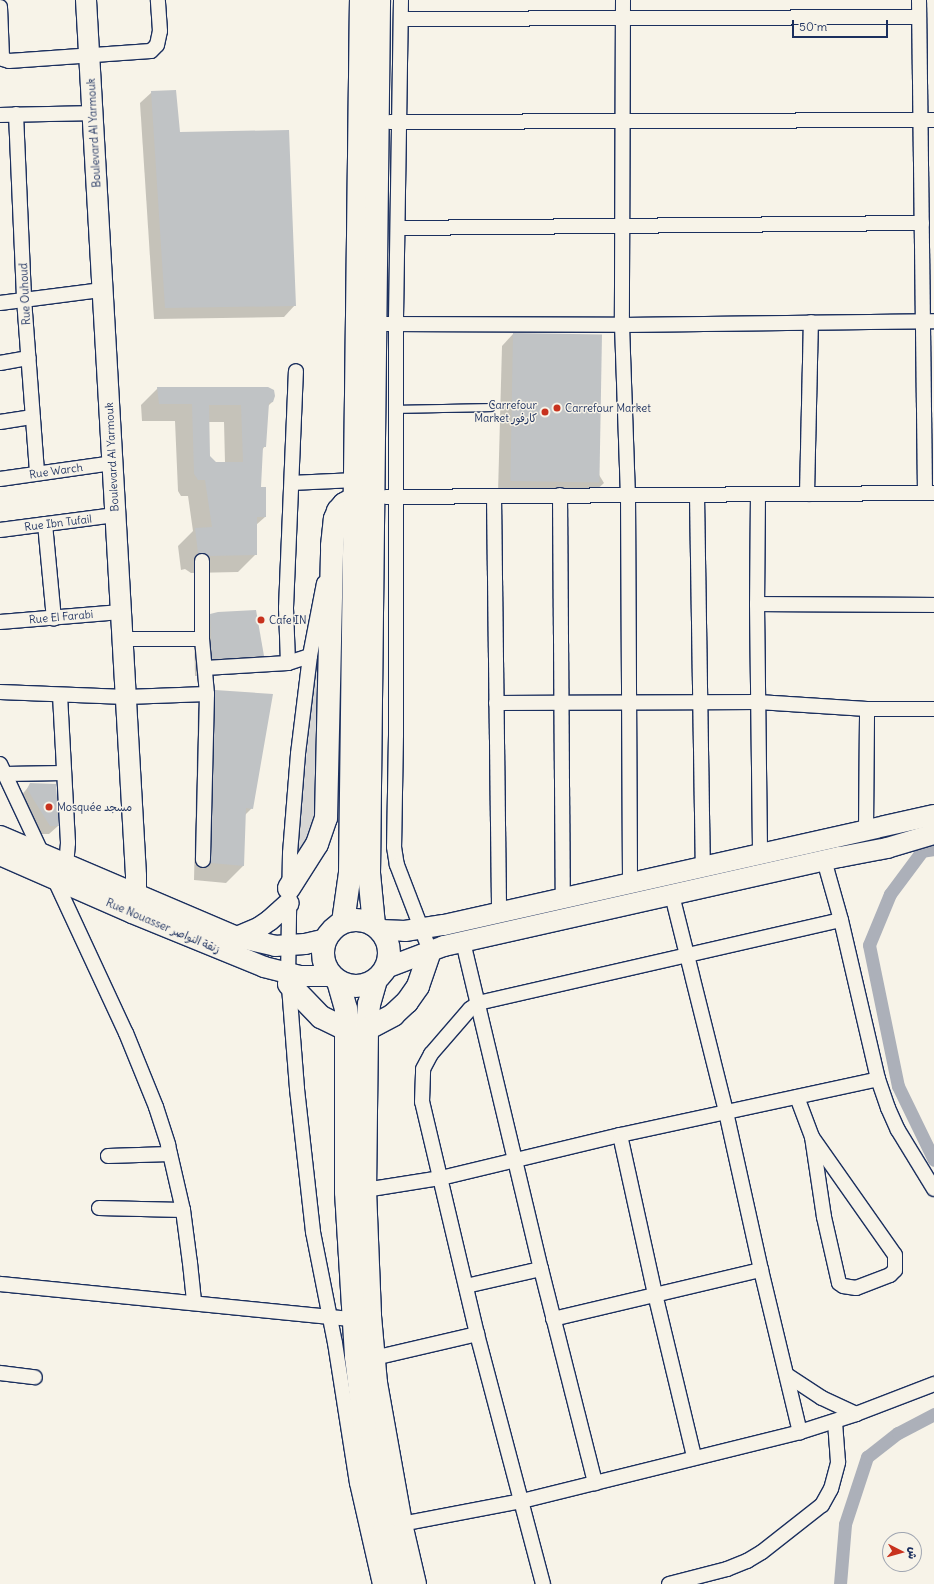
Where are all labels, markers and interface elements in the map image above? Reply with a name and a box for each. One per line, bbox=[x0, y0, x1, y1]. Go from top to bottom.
scale bar bbox=[794, 12, 890, 38]
text: 50 m bbox=[799, 19, 827, 34]
street label: Boulevard Al Yarmouk bbox=[85, 78, 103, 188]
street label: Rue Ouhoud bbox=[17, 263, 33, 325]
place label: Carrefour Market كارفور bbox=[474, 399, 537, 425]
place label: Carrefour Market bbox=[565, 401, 651, 415]
street label: Boulevard Al Yarmouk bbox=[103, 402, 121, 512]
marker: Carrefour Market bbox=[552, 403, 562, 413]
marker: Carrefour Market كارفور bbox=[540, 407, 550, 417]
street label: Rue Warch bbox=[28, 461, 84, 481]
street label: Rue Ibn Tufail bbox=[24, 512, 92, 534]
street label: Rue El Farabi bbox=[28, 608, 94, 626]
place label: Cafe IN bbox=[269, 613, 307, 627]
marker: Cafe IN bbox=[256, 615, 266, 625]
place label: Mosquée مسجد bbox=[57, 800, 132, 814]
marker: Mosquée مسجد bbox=[44, 802, 54, 812]
street label: Rue Nouasser زنقة النواصر bbox=[104, 896, 222, 956]
north arrow bbox=[882, 1532, 922, 1572]
text: ش bbox=[905, 1546, 921, 1560]

